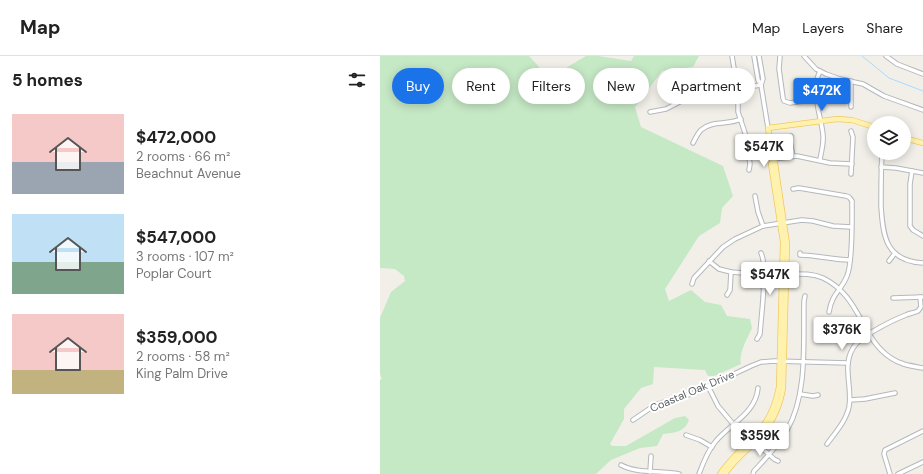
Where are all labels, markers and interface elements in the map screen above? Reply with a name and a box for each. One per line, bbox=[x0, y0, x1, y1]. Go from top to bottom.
text: Map bbox=[20, 15, 60, 40]
text: Map bbox=[752, 19, 780, 37]
text: Layers bbox=[802, 19, 844, 37]
text: Share bbox=[866, 19, 903, 37]
chip: Buy bbox=[392, 68, 444, 104]
chip: Rent bbox=[452, 68, 510, 104]
chip: Filters bbox=[518, 68, 585, 104]
chip: New bbox=[593, 68, 649, 104]
chip: Apartment bbox=[657, 68, 755, 104]
text: 5 homes bbox=[12, 69, 83, 91]
icon: filters bbox=[346, 69, 368, 91]
pin: $472K bbox=[794, 78, 850, 112]
text: $472K bbox=[802, 82, 842, 99]
map controls bbox=[867, 116, 911, 160]
button: layers bbox=[867, 116, 911, 160]
text: $472,000 bbox=[136, 126, 216, 148]
icon: home bbox=[44, 130, 92, 178]
pin: $547K bbox=[736, 134, 792, 168]
text: $547K bbox=[744, 138, 784, 155]
text: 2 rooms · 66 m² bbox=[136, 148, 230, 165]
text: Beachnut Avenue bbox=[136, 165, 241, 182]
text: $547,000 bbox=[136, 226, 216, 248]
icon: home bbox=[44, 230, 92, 278]
text: 3 rooms · 107 m² bbox=[136, 248, 234, 265]
pin: $547K bbox=[742, 262, 798, 296]
text: Poplar Court bbox=[136, 265, 212, 282]
text: $547K bbox=[750, 266, 790, 283]
pin: $376K bbox=[814, 317, 870, 351]
text: $376K bbox=[822, 321, 862, 338]
text: $359,000 bbox=[136, 326, 218, 348]
icon: home bbox=[44, 330, 92, 378]
text: 2 rooms · 58 m² bbox=[136, 348, 230, 365]
text: King Palm Drive bbox=[136, 365, 228, 382]
street label: Coastal Oak Drive bbox=[648, 367, 736, 415]
pin: $359K bbox=[732, 423, 788, 457]
text: $359K bbox=[740, 427, 780, 444]

